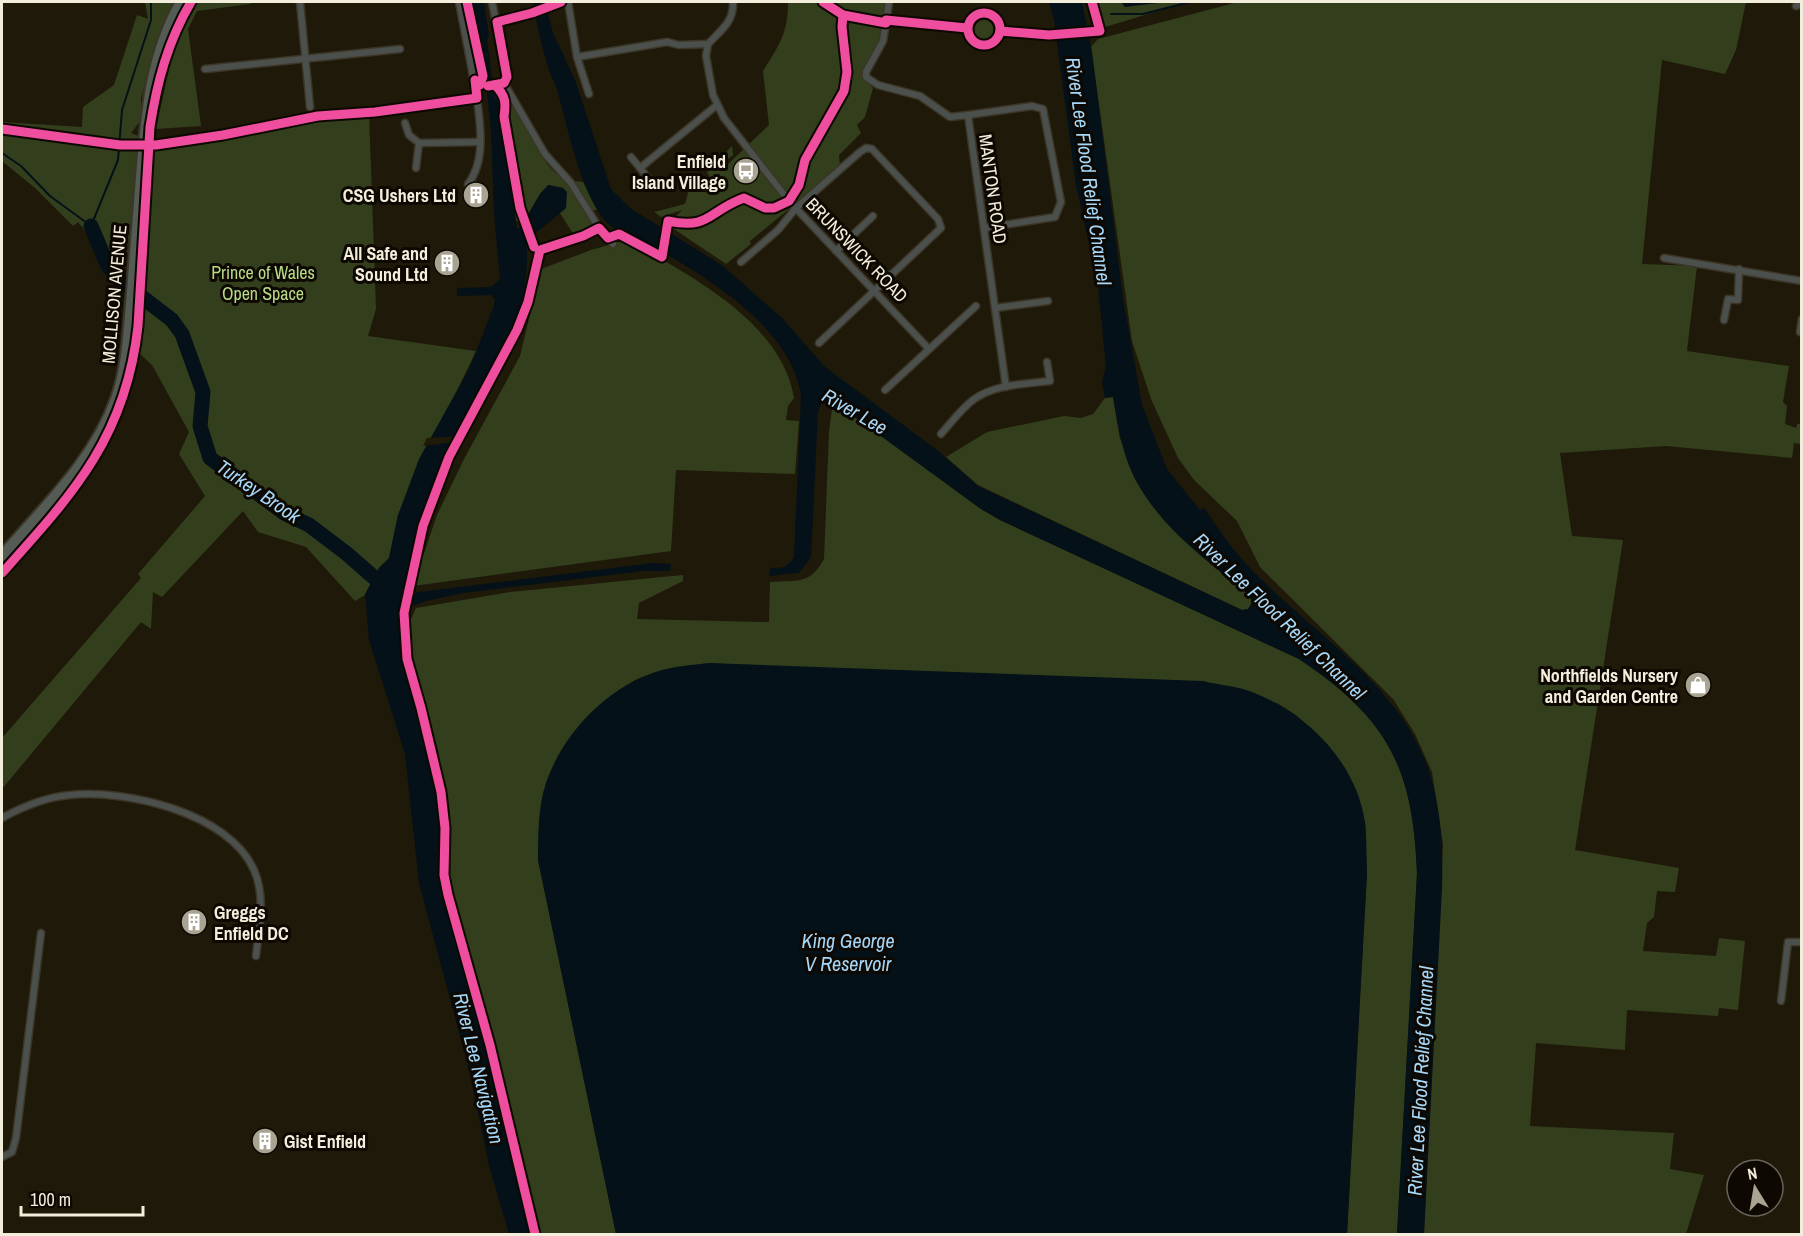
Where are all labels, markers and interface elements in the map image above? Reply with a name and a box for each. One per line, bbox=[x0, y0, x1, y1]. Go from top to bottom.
water label: River Lee Flood Relief Channel bbox=[1060, 55, 1118, 287]
street label: MANTON ROAD bbox=[973, 133, 1013, 245]
place label: Enfield Island Village bbox=[632, 149, 726, 195]
bus stop icon: Enfield Island Village bbox=[731, 156, 761, 186]
building icon: CSG Ushers Ltd bbox=[461, 180, 491, 210]
place label: CSG Ushers Ltd bbox=[343, 183, 456, 208]
street label: BRUNSWICK ROAD bbox=[800, 192, 914, 308]
street label: MOLLISON AVENUE bbox=[95, 224, 133, 364]
place label: All Safe and Sound Ltd bbox=[344, 241, 428, 287]
building icon: All Safe and Sound Ltd bbox=[432, 248, 462, 278]
park label: Prince of Wales Open Space bbox=[211, 260, 315, 306]
water label: River Lee bbox=[817, 382, 893, 440]
water label: Turkey Brook bbox=[212, 453, 307, 530]
water label: River Lee Flood Relief Channel bbox=[1188, 526, 1372, 706]
place label: Northfields Nursery and Garden Centre bbox=[1540, 663, 1679, 709]
shop icon: Northfields Nursery and Garden Centre bbox=[1683, 670, 1713, 700]
place label: Greggs Enfield DC bbox=[214, 900, 289, 946]
building icon: Greggs Enfield DC bbox=[179, 907, 209, 937]
water label: King George V Reservoir bbox=[802, 927, 895, 977]
water label: River Lee Flood Relief Channel bbox=[1401, 965, 1440, 1196]
water label: River Lee Navigation bbox=[447, 990, 511, 1146]
building icon: Gist Enfield bbox=[250, 1126, 280, 1156]
place label: Gist Enfield bbox=[284, 1129, 366, 1154]
north arrow bbox=[1725, 1158, 1785, 1218]
text: N bbox=[1745, 1162, 1759, 1185]
scale bar bbox=[21, 1179, 142, 1217]
text: 100 m bbox=[30, 1187, 71, 1212]

